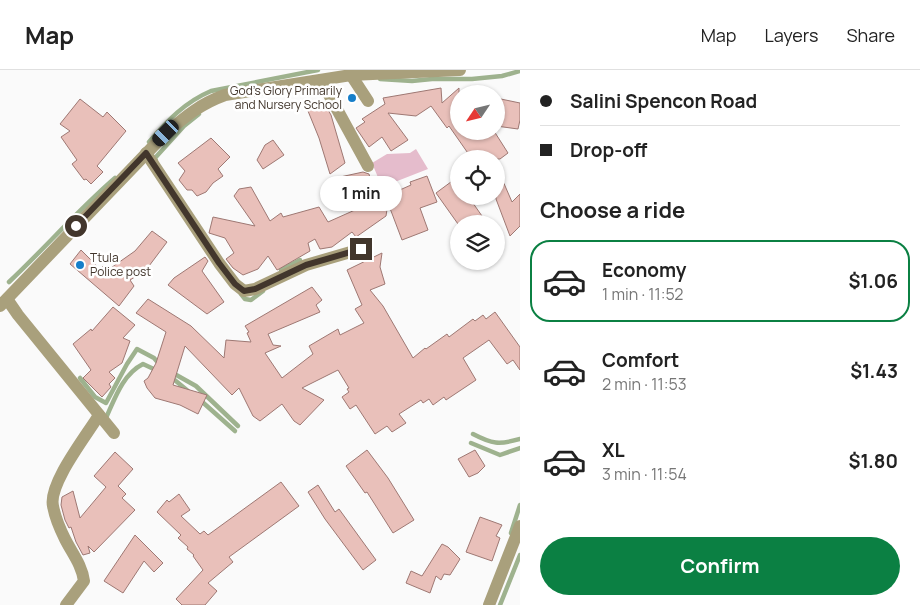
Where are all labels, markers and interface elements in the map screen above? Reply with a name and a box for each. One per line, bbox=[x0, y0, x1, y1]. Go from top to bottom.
text: Map bbox=[25, 18, 74, 51]
text: Map bbox=[701, 23, 736, 47]
text: Layers bbox=[764, 23, 818, 47]
text: Share bbox=[846, 23, 895, 47]
place label: God's Glory Primarily and Nursery School bbox=[230, 82, 343, 113]
north arrow bbox=[450, 85, 505, 140]
map controls bbox=[450, 85, 505, 270]
text: Salini Spencon Road bbox=[570, 88, 757, 114]
marker: God's Glory Primarily and Nursery School bbox=[346, 92, 358, 104]
car bbox=[150, 117, 181, 149]
text: Drop-off bbox=[570, 137, 647, 163]
button: locate bbox=[450, 150, 505, 205]
callout: 1 min bbox=[320, 176, 402, 212]
text: 1 min bbox=[341, 182, 381, 204]
text: Choose a ride bbox=[540, 195, 685, 225]
route start bbox=[65, 215, 87, 237]
button: layers bbox=[450, 215, 505, 270]
route end bbox=[350, 238, 372, 260]
place label: Ttula Police post bbox=[90, 249, 151, 280]
text: Economy bbox=[602, 257, 686, 283]
marker: Ttula Police post bbox=[74, 259, 86, 271]
icon: car bbox=[542, 259, 587, 304]
text: $1.06 bbox=[848, 268, 898, 294]
text: 1 min · 11:52 bbox=[602, 283, 683, 305]
text: Comfort bbox=[602, 347, 679, 373]
icon: car bbox=[542, 349, 587, 394]
text: $1.43 bbox=[850, 358, 898, 384]
text: 2 min · 11:53 bbox=[602, 373, 687, 395]
text: XL bbox=[602, 437, 625, 463]
icon: car bbox=[542, 439, 587, 484]
text: $1.80 bbox=[849, 448, 898, 474]
text: 3 min · 11:54 bbox=[602, 463, 687, 485]
button: Confirm bbox=[540, 537, 900, 595]

